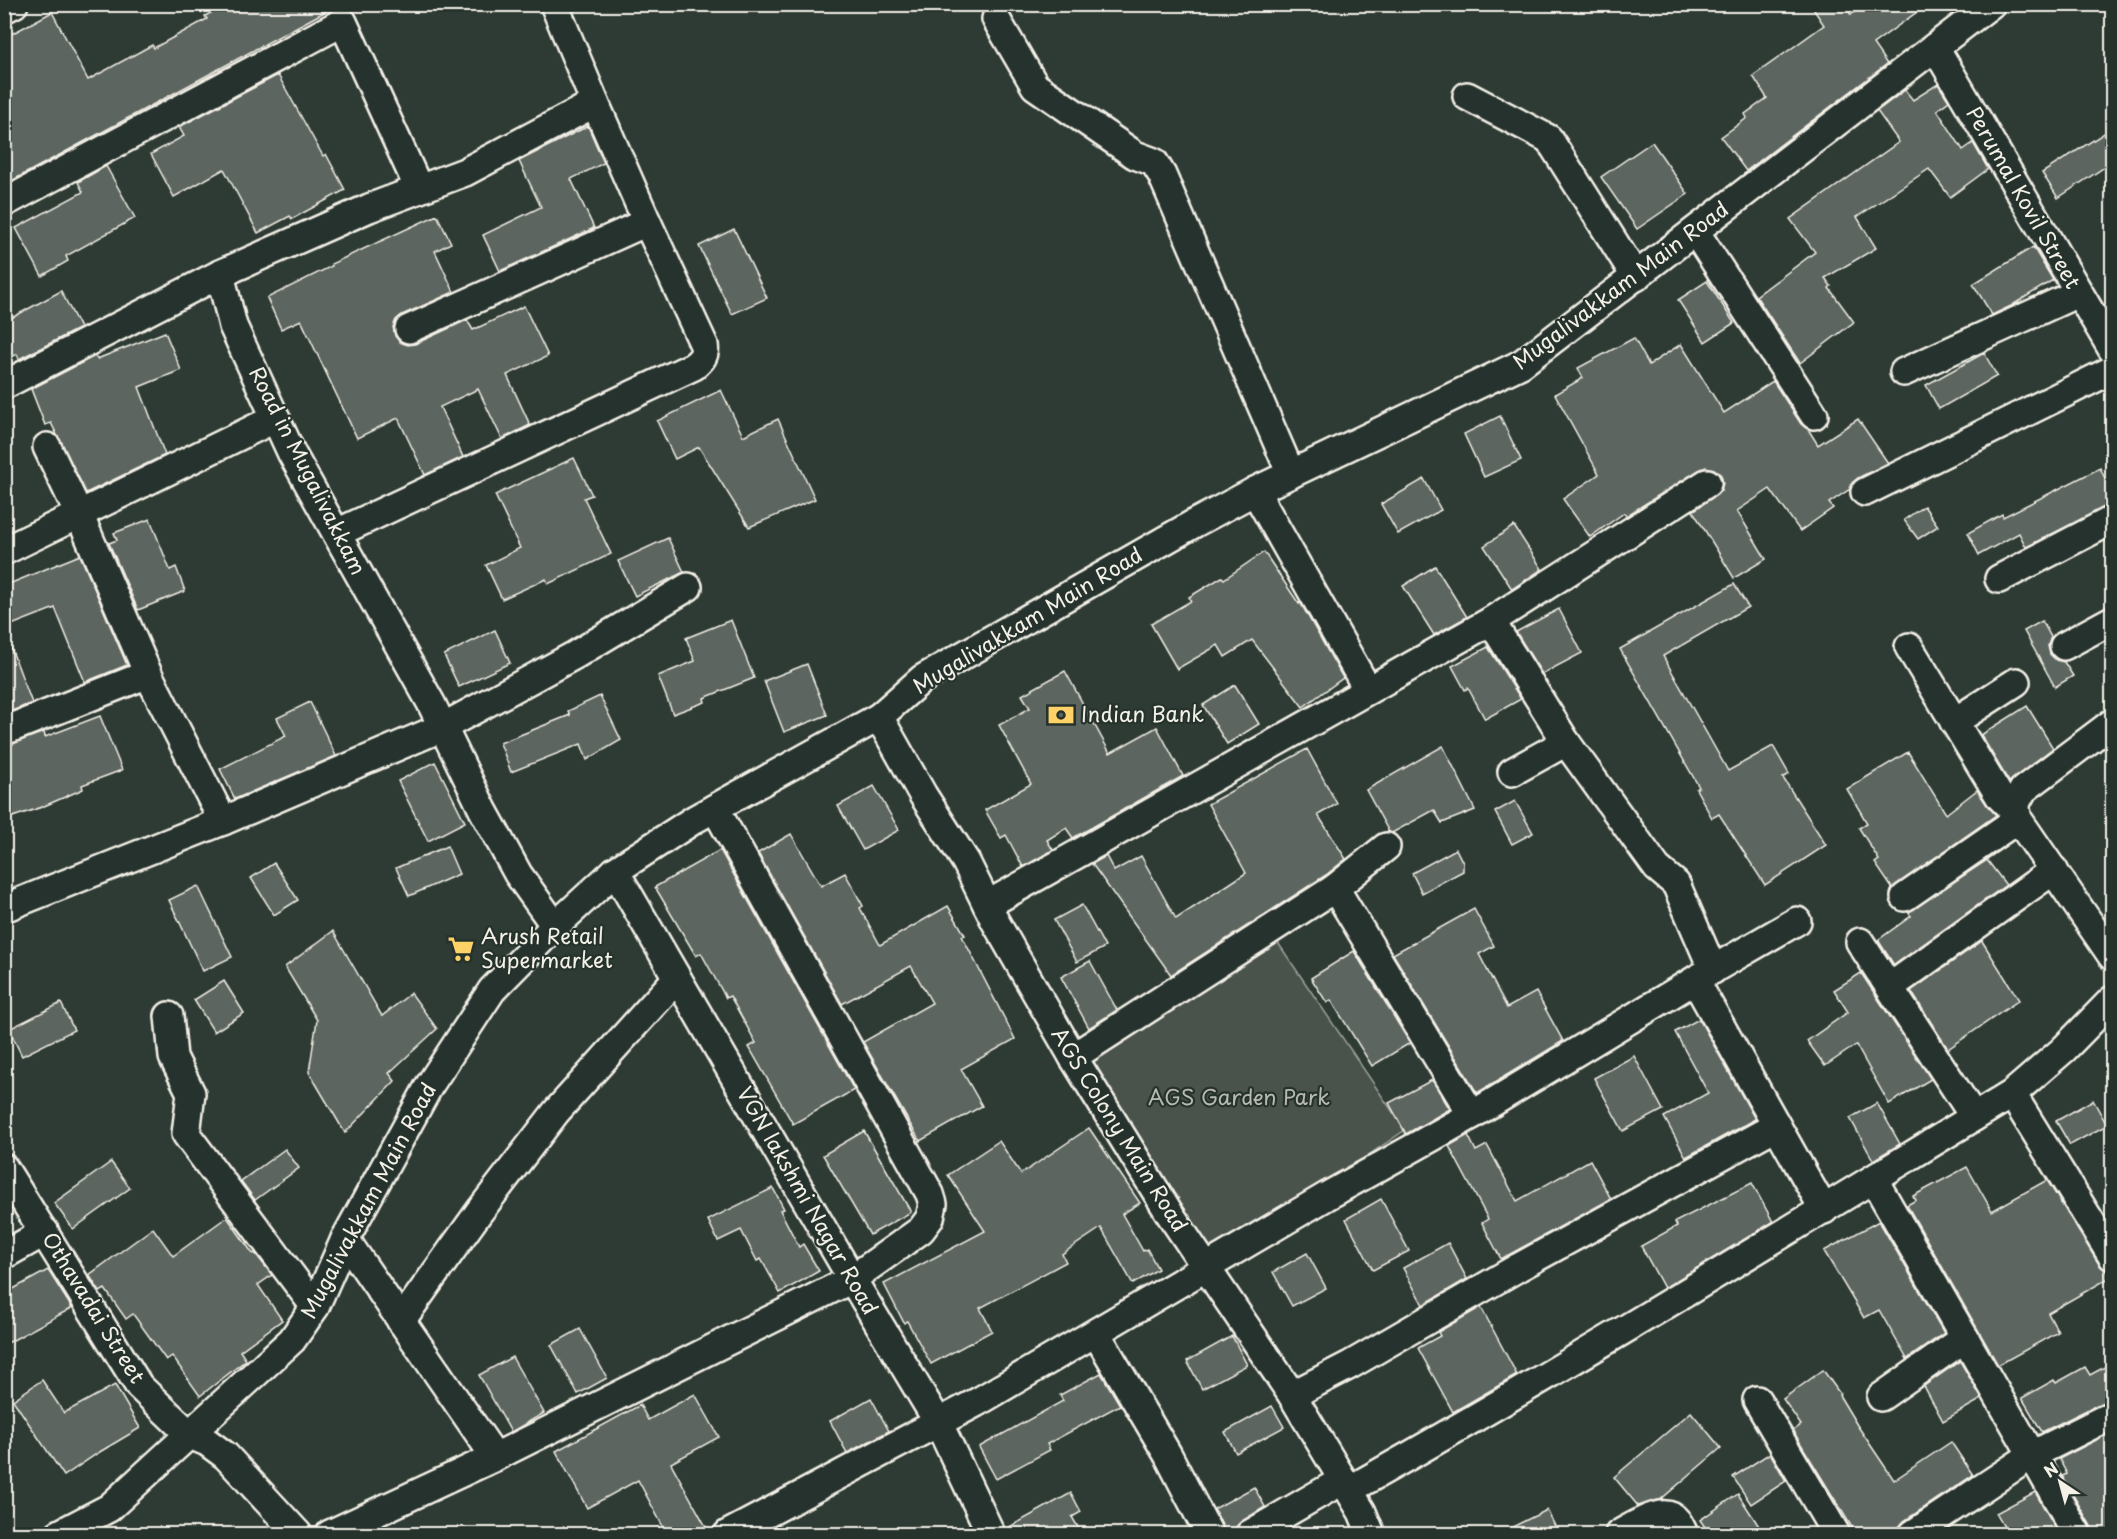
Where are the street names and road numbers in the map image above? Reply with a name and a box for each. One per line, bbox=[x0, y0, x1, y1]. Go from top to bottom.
street label: Perumal Kovil Street bbox=[1959, 100, 2090, 294]
street label: Mugalivakkam Main Road bbox=[1505, 192, 1734, 376]
street label: Road in Mugalivakkam bbox=[242, 360, 375, 580]
street label: Mugalivakkam Main Road bbox=[906, 538, 1148, 701]
street label: AGS Colony Main Road bbox=[1045, 1020, 1197, 1238]
street label: Mugalivakkam Main Road bbox=[291, 1076, 443, 1324]
street label: VGN lakshmi Nagar Road bbox=[730, 1080, 887, 1320]
street label: Othavadai Street bbox=[35, 1225, 154, 1389]

